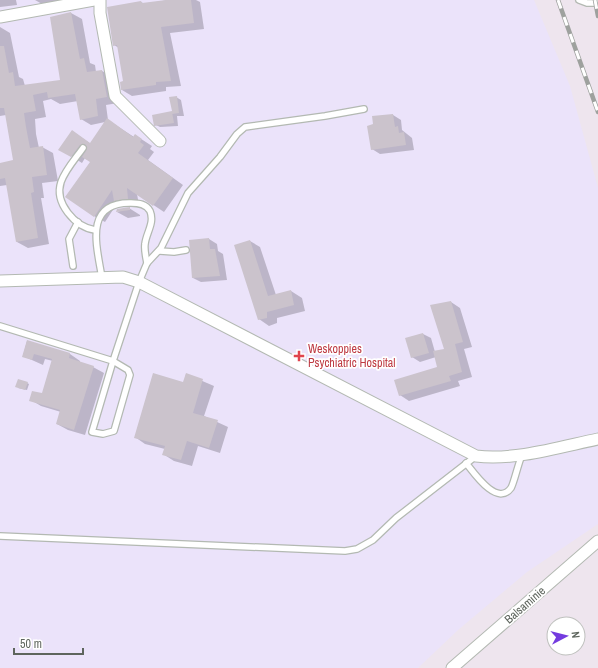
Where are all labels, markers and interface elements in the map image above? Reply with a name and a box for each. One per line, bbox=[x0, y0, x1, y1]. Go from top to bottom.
place label: Weskoppies Psychiatric Hospital bbox=[308, 341, 396, 371]
marker: Weskoppies Psychiatric Hospital bbox=[293, 350, 305, 362]
street label: Balsaminie bbox=[501, 583, 549, 627]
north arrow bbox=[546, 616, 586, 656]
scale bar bbox=[14, 630, 83, 656]
text: N bbox=[569, 631, 583, 639]
text: 50 m bbox=[20, 636, 42, 652]

